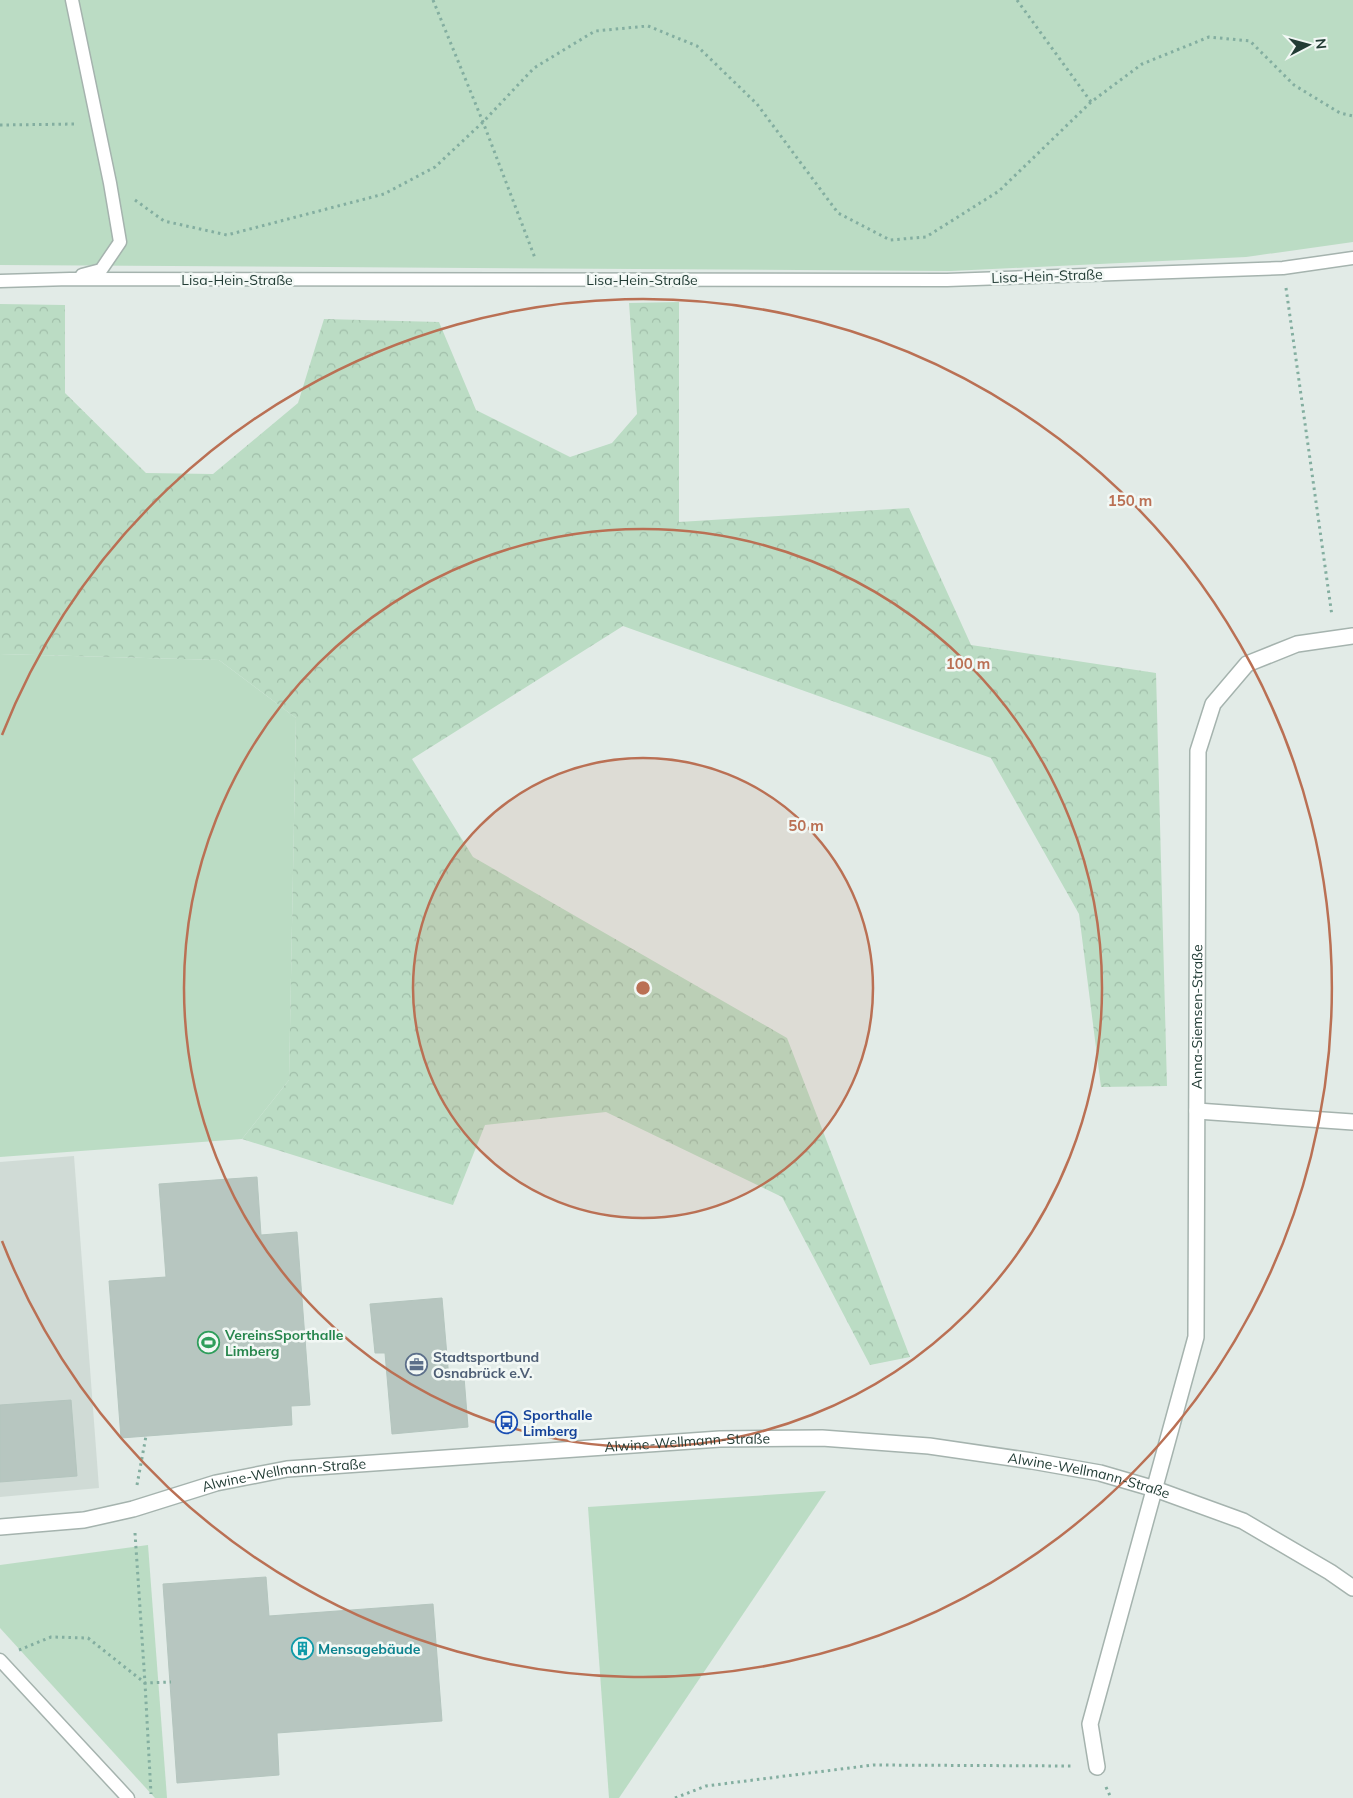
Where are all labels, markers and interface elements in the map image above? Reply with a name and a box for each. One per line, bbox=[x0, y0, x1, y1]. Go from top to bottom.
north arrow bbox=[1283, 20, 1333, 70]
text: N bbox=[1311, 37, 1330, 50]
street label: Lisa-Hein-Straße bbox=[991, 265, 1103, 287]
street label: Lisa-Hein-Straße bbox=[181, 271, 293, 289]
street label: Lisa-Hein-Straße bbox=[586, 271, 698, 289]
text: 150 m bbox=[1108, 491, 1152, 510]
text: 100 m bbox=[946, 654, 990, 673]
text: 50 m bbox=[788, 816, 824, 835]
street label: Anna-Siemsen-Straße bbox=[1188, 944, 1206, 1089]
centre of rings bbox=[634, 979, 652, 997]
place label: VereinsSporthalle Limberg bbox=[224, 1326, 344, 1360]
sports icon: VereinsSporthalle Limberg bbox=[197, 1331, 221, 1355]
place label: Stadtsportbund Osnabrück e.V. bbox=[433, 1348, 539, 1382]
office icon: Stadtsportbund Osnabrück e.V. bbox=[405, 1353, 429, 1377]
place label: Sporthalle Limberg bbox=[523, 1406, 593, 1440]
bus stop icon: Sporthalle Limberg bbox=[495, 1411, 519, 1435]
street label: Alwine-Wellmann-Straße bbox=[604, 1430, 770, 1456]
street label: Alwine-Wellmann-Straße bbox=[1007, 1449, 1173, 1503]
street label: Alwine-Wellmann-Straße bbox=[199, 1455, 367, 1496]
building icon: Mensagebäude bbox=[290, 1637, 314, 1661]
place label: Mensagebäude bbox=[318, 1640, 421, 1658]

